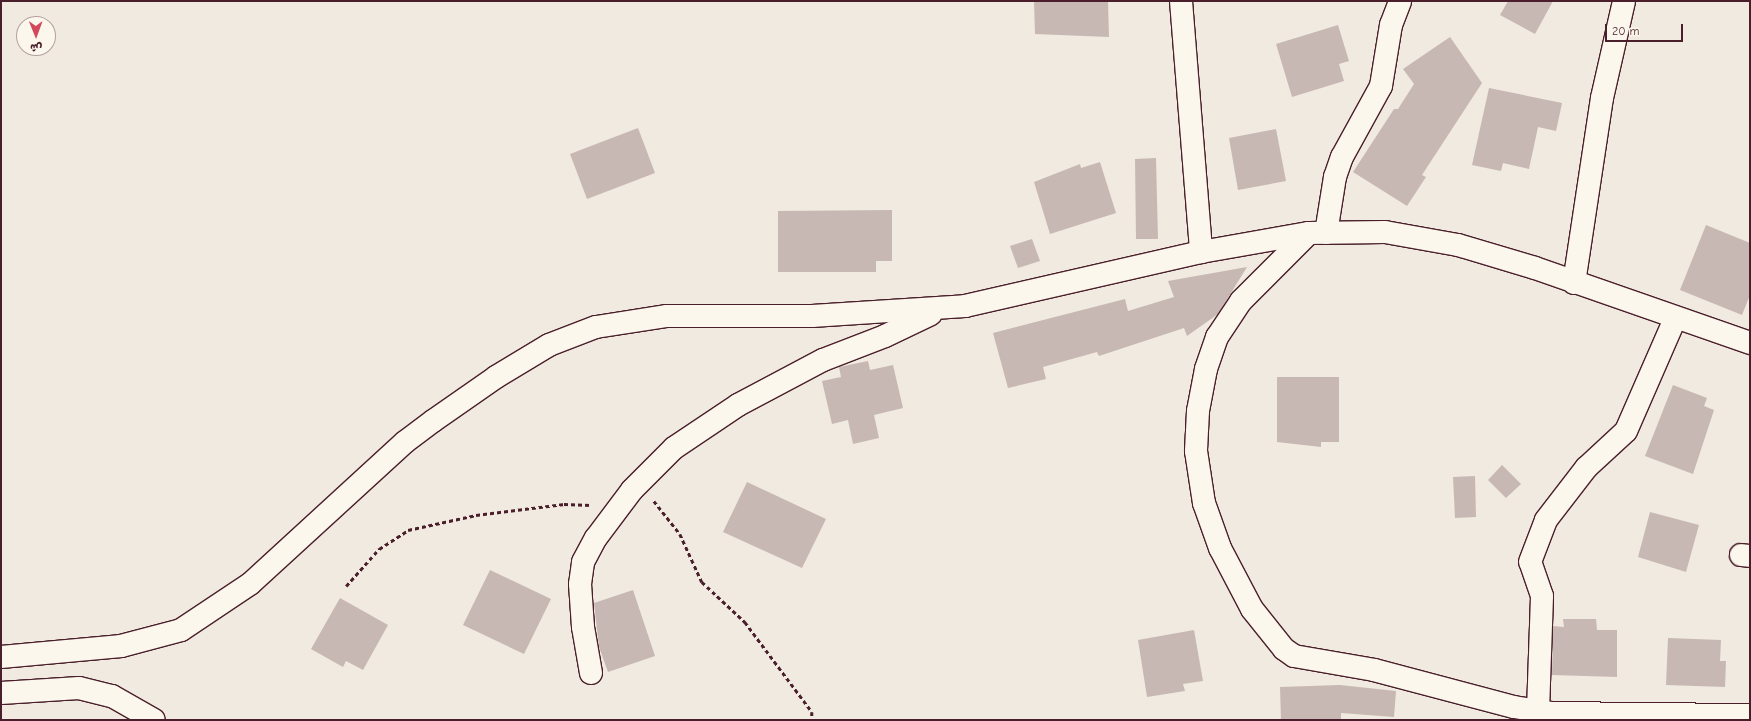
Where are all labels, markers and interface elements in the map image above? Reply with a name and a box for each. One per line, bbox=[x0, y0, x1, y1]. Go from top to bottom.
north arrow bbox=[16, 16, 56, 56]
scale bar bbox=[1607, 16, 1685, 42]
text: 20 m bbox=[1612, 24, 1640, 38]
text: ش bbox=[30, 41, 42, 54]

